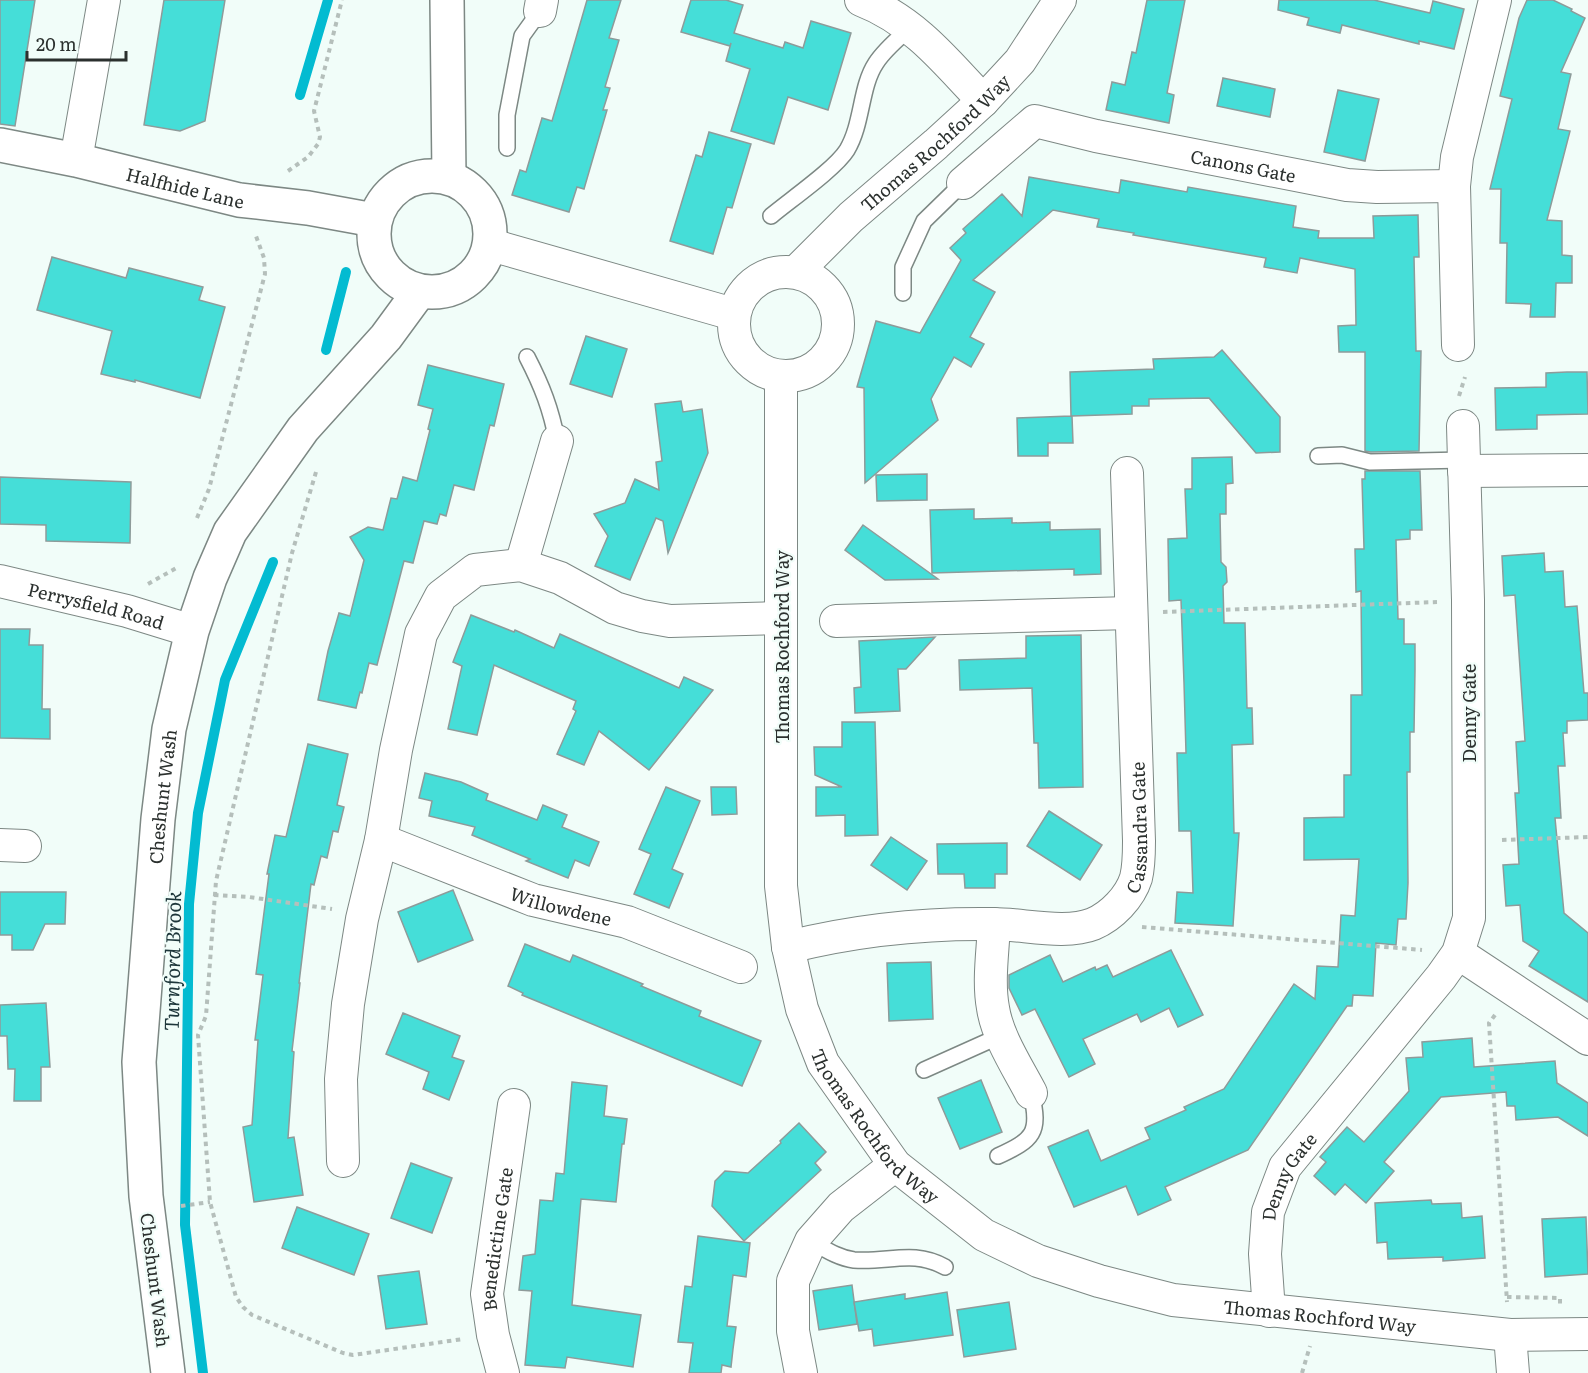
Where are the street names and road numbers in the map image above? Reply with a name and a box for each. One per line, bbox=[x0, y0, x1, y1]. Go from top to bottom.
street label: Thomas Rochford Way bbox=[854, 67, 1016, 217]
street label: Canons Gate bbox=[1188, 141, 1298, 188]
street label: Halfhide Lane bbox=[123, 159, 246, 214]
street label: Thomas Rochford Way bbox=[768, 550, 795, 744]
street label: Perrysfield Road bbox=[25, 575, 168, 635]
street label: Denny Gate bbox=[1455, 664, 1482, 762]
street label: Cheshunt Wash bbox=[141, 727, 182, 865]
street label: Cassandra Gate bbox=[1118, 761, 1153, 898]
street label: Willowdene bbox=[506, 879, 615, 932]
street label: Thomas Rochford Way bbox=[805, 1044, 946, 1209]
street label: Denny Gate bbox=[1254, 1126, 1322, 1222]
street label: Benedictine Gate bbox=[473, 1165, 518, 1313]
street label: Cheshunt Wash bbox=[134, 1211, 178, 1349]
street label: Thomas Rochford Way bbox=[1222, 1292, 1418, 1339]

